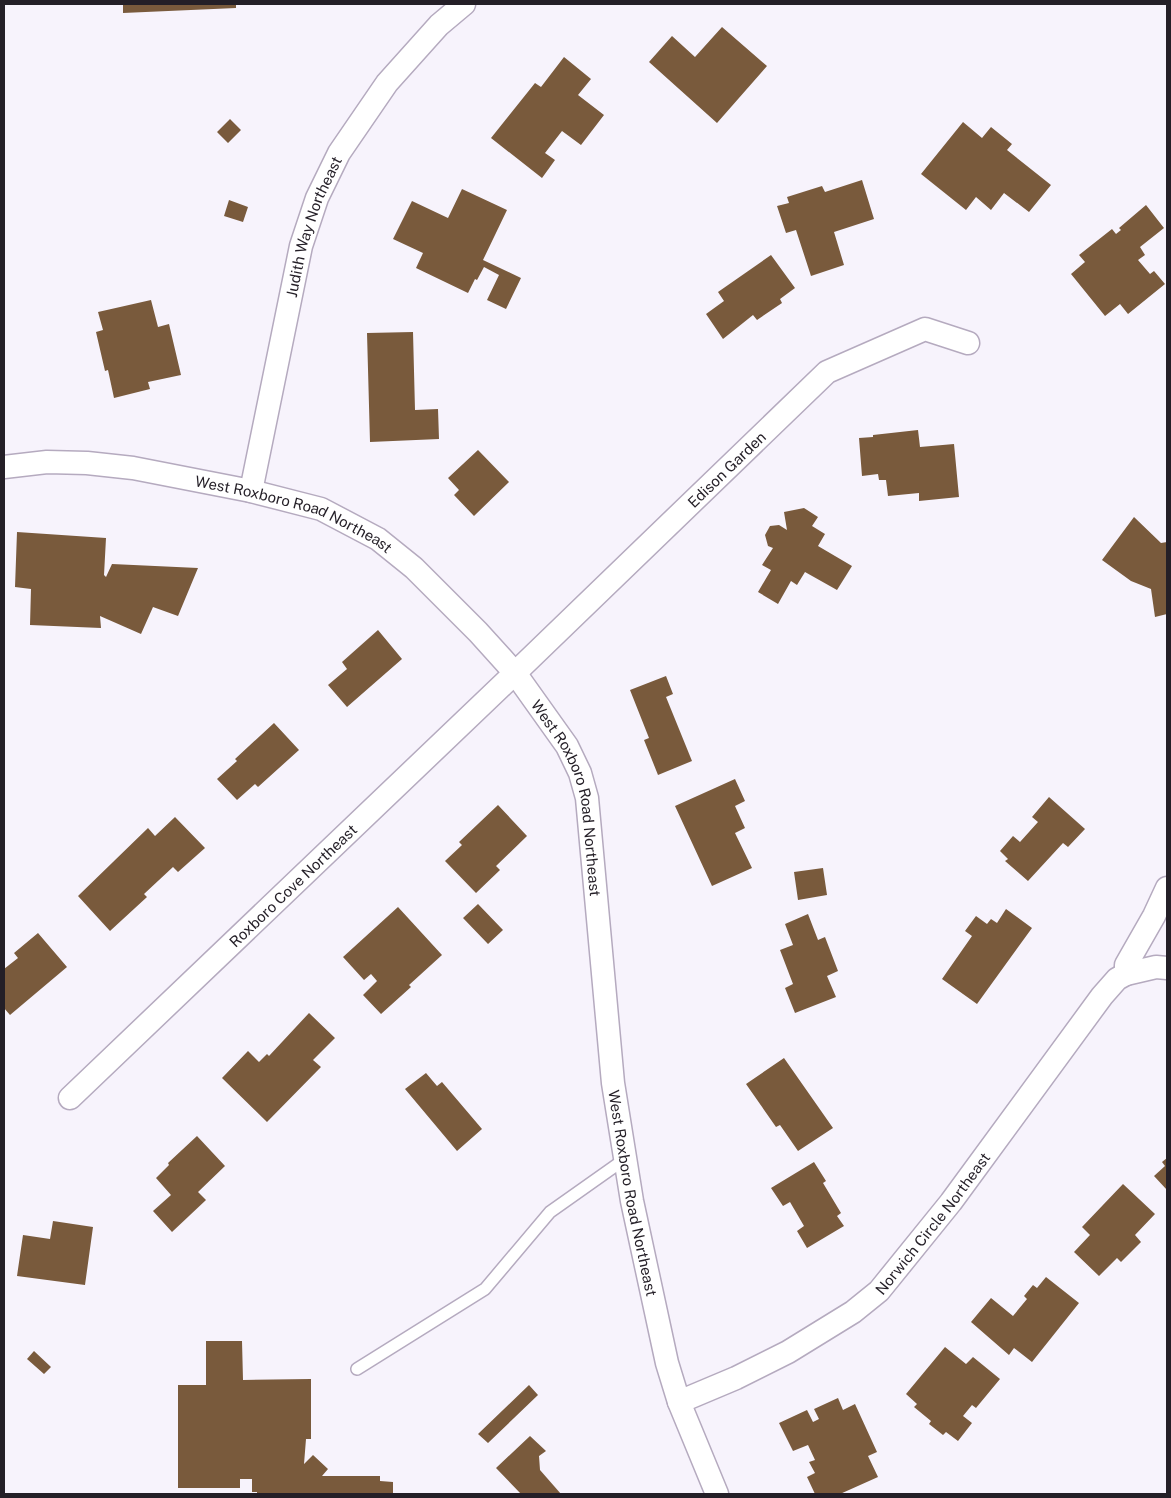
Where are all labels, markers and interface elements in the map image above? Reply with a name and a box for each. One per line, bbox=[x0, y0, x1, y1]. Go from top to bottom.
street label: Judith Way Northeast bbox=[282, 153, 345, 299]
street label: Edison Garden bbox=[684, 428, 769, 510]
street label: West Roxboro Road Northeast bbox=[194, 472, 396, 556]
street label: West Roxboro Road Northeast bbox=[528, 696, 604, 897]
street label: Roxboro Cove Northeast bbox=[226, 820, 360, 950]
street label: West Roxboro Road Northeast bbox=[606, 1089, 661, 1298]
street label: Norwich Circle Northeast bbox=[871, 1149, 993, 1298]

